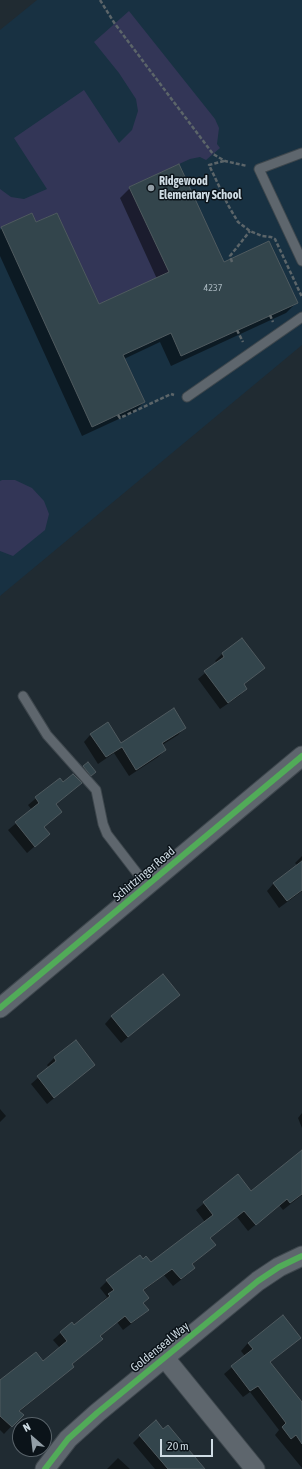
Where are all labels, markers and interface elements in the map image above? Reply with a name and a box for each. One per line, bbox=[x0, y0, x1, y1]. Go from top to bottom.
place label: Ridgewood Elementary School bbox=[159, 174, 241, 202]
marker: Ridgewood Elementary School bbox=[146, 183, 156, 193]
house number: 4237 bbox=[204, 282, 222, 294]
street label: Schirtzinger Road bbox=[110, 844, 178, 904]
street label: Goldenseal Way bbox=[128, 1319, 192, 1375]
north arrow bbox=[12, 1417, 52, 1457]
text: N bbox=[21, 1420, 33, 1434]
scale bar bbox=[162, 1431, 215, 1457]
text: 20 m bbox=[167, 1439, 189, 1453]

